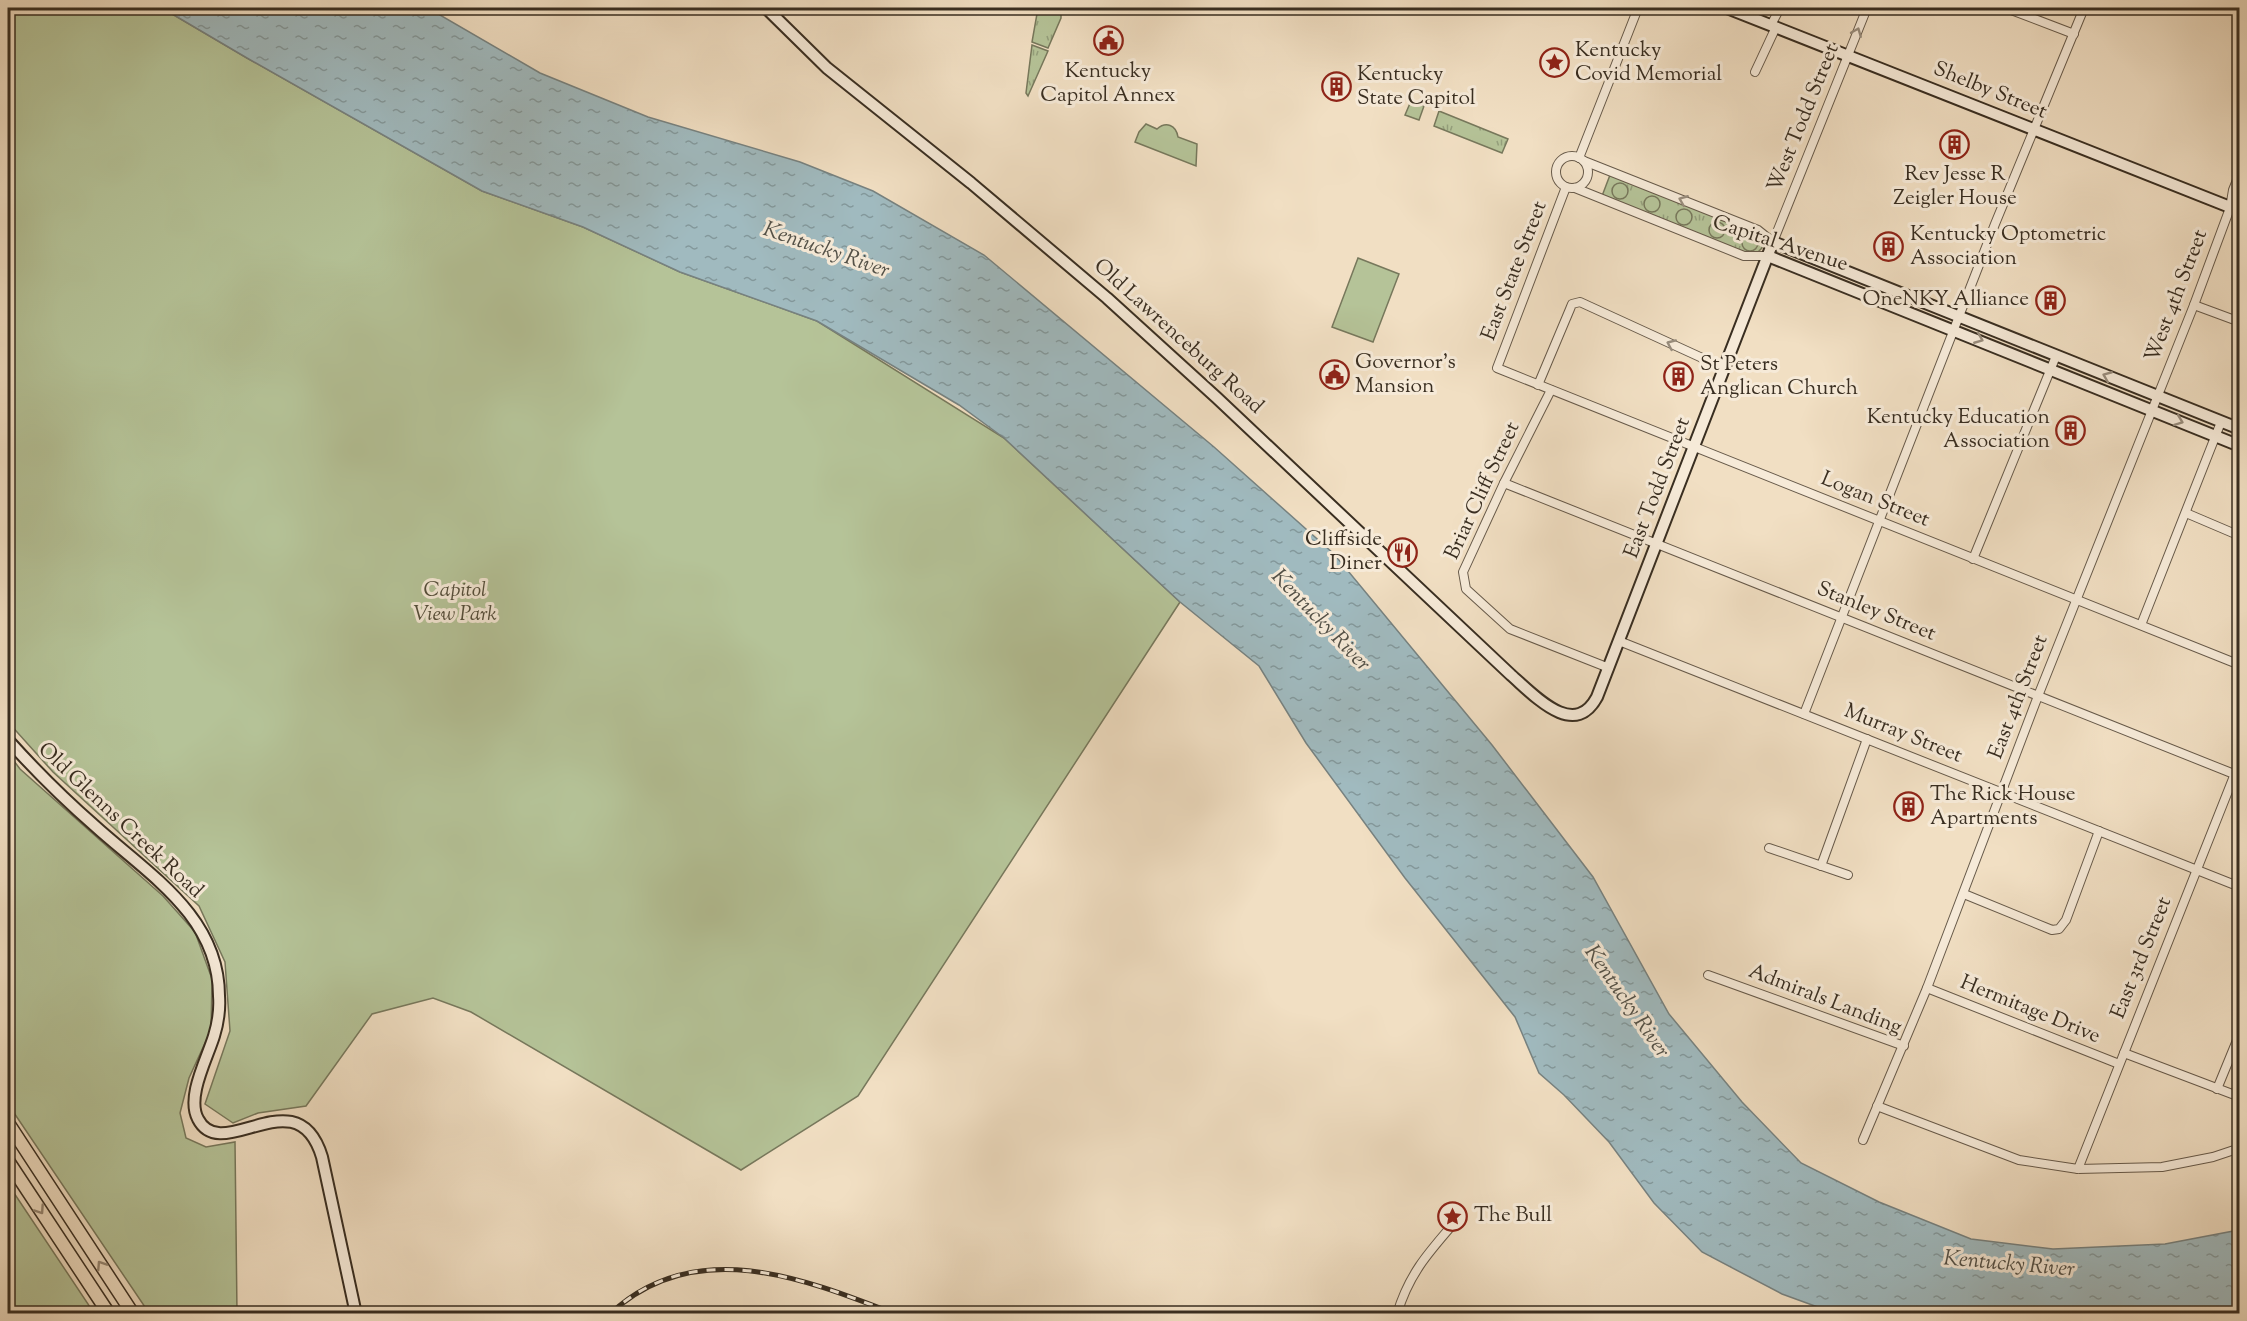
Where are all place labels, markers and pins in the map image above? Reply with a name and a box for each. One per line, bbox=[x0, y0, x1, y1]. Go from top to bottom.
public building icon: Kentucky Capitol Annex bbox=[1092, 25, 1124, 57]
place label: Kentucky Covid Memorial bbox=[1575, 36, 1722, 90]
place icon: Kentucky Covid Memorial bbox=[1538, 47, 1570, 79]
place label: Kentucky Capitol Annex bbox=[1040, 57, 1176, 111]
place label: Kentucky State Capitol bbox=[1357, 60, 1476, 114]
building icon: Kentucky State Capitol bbox=[1320, 71, 1352, 103]
building icon: Rev Jesse R Zeigler House bbox=[1939, 128, 1971, 160]
place label: Rev Jesse R Zeigler House bbox=[1893, 160, 2017, 214]
place label: Kentucky Optometric Association bbox=[1910, 220, 2106, 274]
building icon: Kentucky Optometric Association bbox=[1873, 231, 1905, 263]
building icon: OneNKY Alliance bbox=[2034, 284, 2066, 316]
place label: OneNKY Alliance bbox=[1863, 285, 2029, 315]
place label: Governor's Mansion bbox=[1355, 348, 1456, 402]
place label: St Peters Anglican Church bbox=[1700, 350, 1858, 404]
public building icon: Governor's Mansion bbox=[1318, 359, 1350, 391]
building icon: St Peters Anglican Church bbox=[1663, 361, 1695, 393]
place label: Kentucky Education Association bbox=[1867, 403, 2050, 457]
building icon: Kentucky Education Association bbox=[2055, 414, 2087, 446]
place label: Cliffside Diner bbox=[1305, 525, 1382, 579]
restaurant icon: Cliffside Diner bbox=[1387, 536, 1419, 568]
place label: The Rick House Apartments bbox=[1930, 780, 2076, 834]
building icon: The Rick House Apartments bbox=[1893, 791, 1925, 823]
place icon: The Bull bbox=[1437, 1200, 1469, 1232]
place label: The Bull bbox=[1474, 1201, 1552, 1231]

